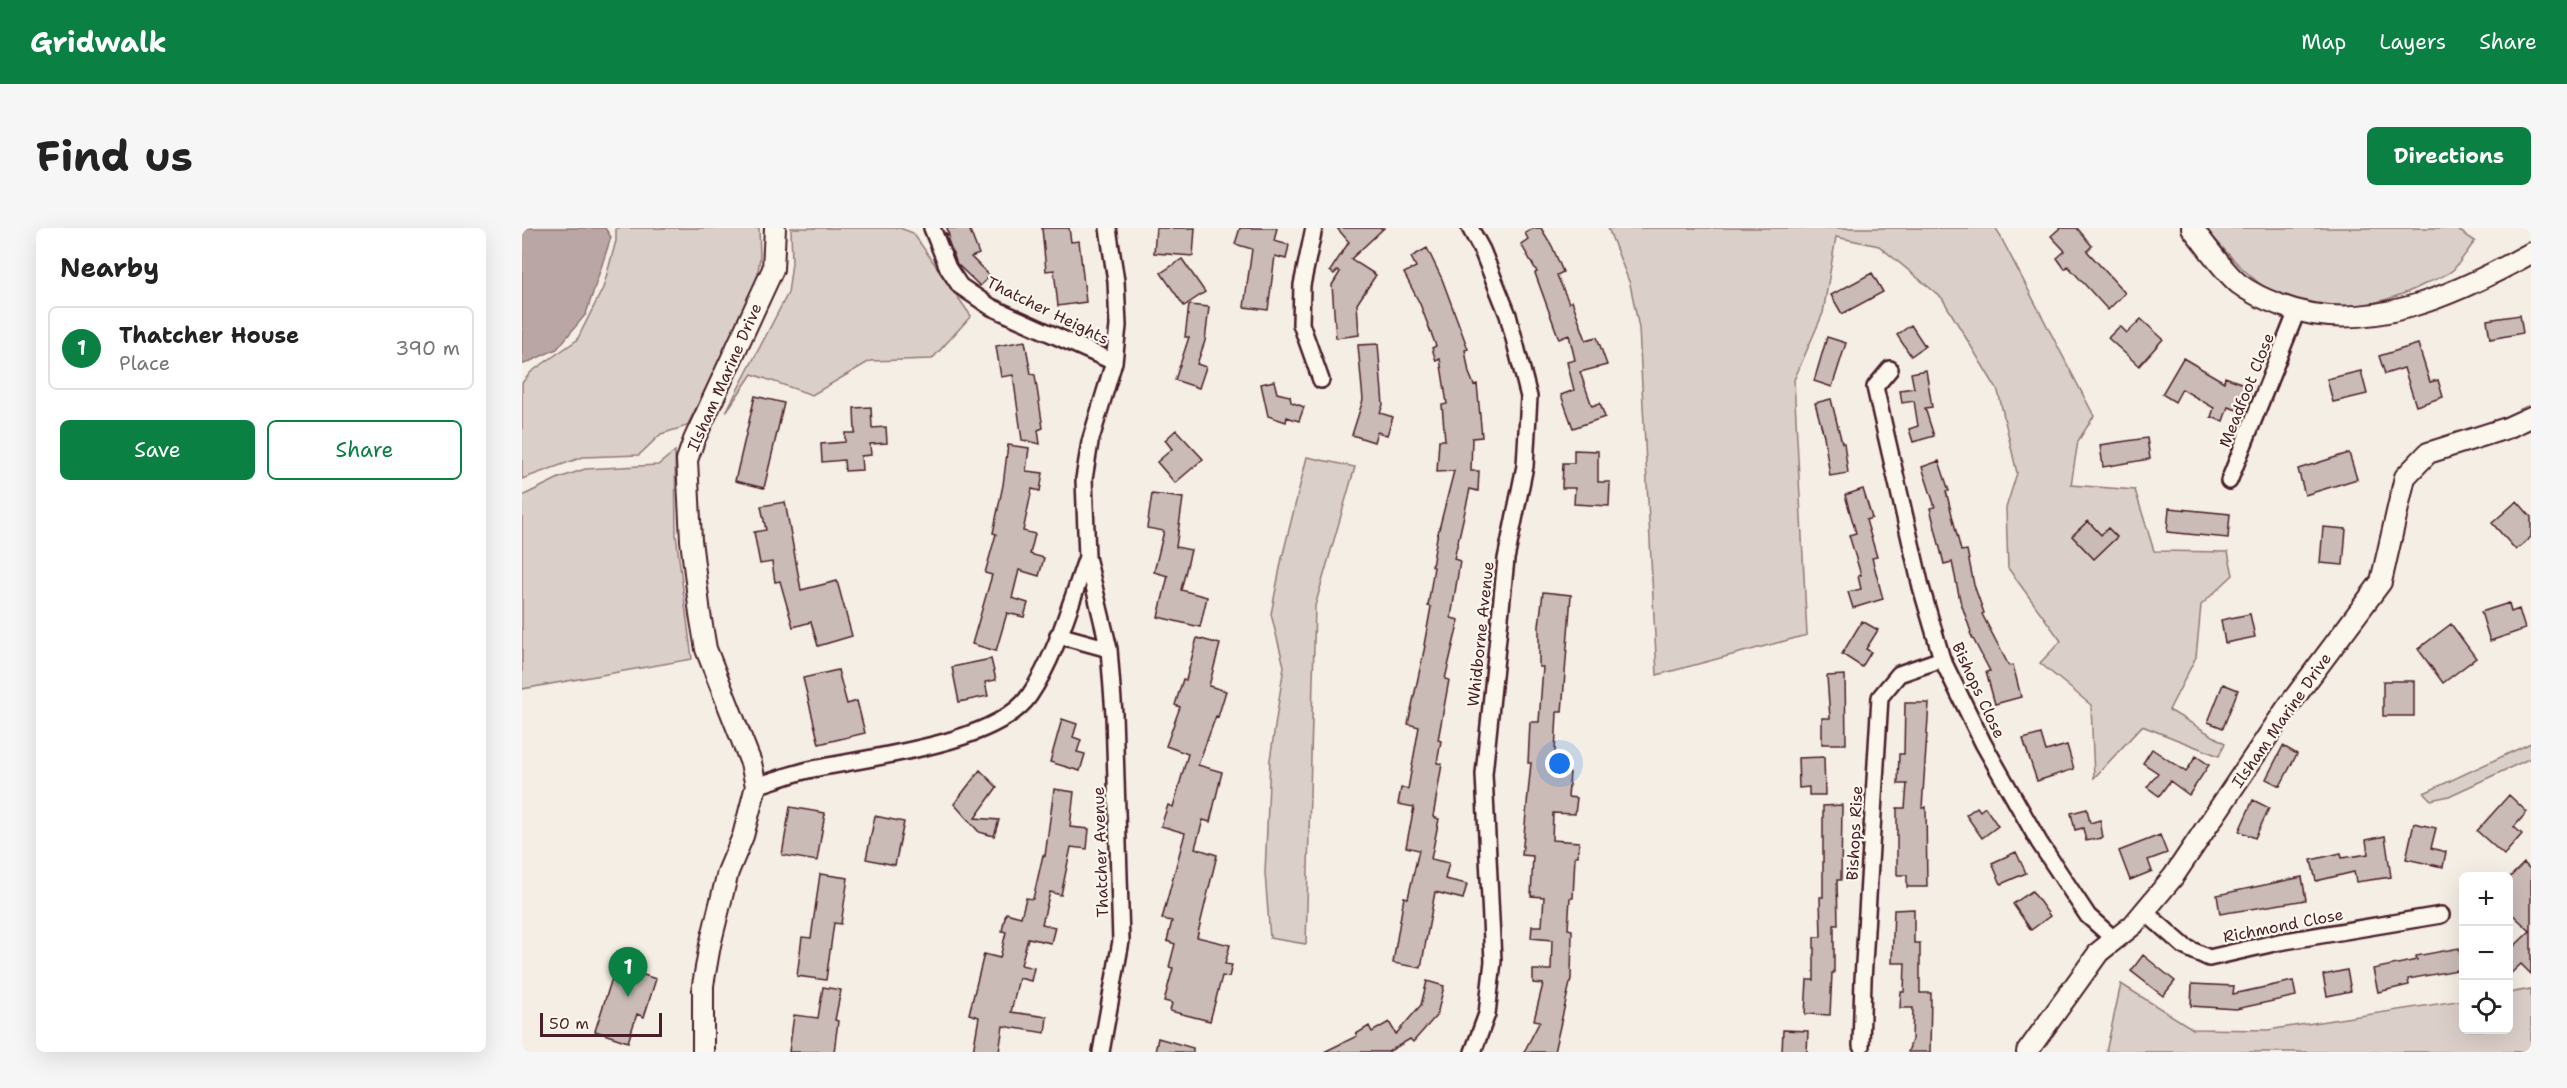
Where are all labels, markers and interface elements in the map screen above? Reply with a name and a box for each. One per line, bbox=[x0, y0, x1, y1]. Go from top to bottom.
text: Gridwalk bbox=[30, 23, 167, 61]
text: Map bbox=[2301, 28, 2346, 56]
text: Layers bbox=[2379, 28, 2446, 56]
text: Share bbox=[2479, 28, 2537, 56]
button: Directions bbox=[2367, 127, 2531, 185]
text: Find us bbox=[36, 128, 193, 184]
text: Nearby bbox=[60, 250, 159, 285]
street label: Thatcher Heights bbox=[983, 272, 1113, 349]
street label: Ilsham Marine Drive bbox=[682, 300, 767, 455]
text: Thatcher House bbox=[119, 321, 299, 350]
street label: Meadfoot Close bbox=[2214, 330, 2279, 450]
text: 1 bbox=[77, 335, 86, 361]
text: 390 m bbox=[395, 335, 460, 361]
text: Place bbox=[119, 350, 170, 376]
button: Save bbox=[60, 420, 255, 480]
button: Share bbox=[267, 420, 462, 480]
street label: Whidborne Avenue bbox=[1462, 560, 1499, 708]
street label: Bishops Close bbox=[1947, 639, 2010, 742]
street label: Ilsham Marine Drive bbox=[2227, 649, 2336, 792]
your location bbox=[1545, 749, 1574, 778]
street label: Bishops Rise bbox=[1842, 785, 1867, 881]
street label: Thatcher Avenue bbox=[1088, 786, 1113, 918]
map controls bbox=[2459, 872, 2513, 1034]
button: + bbox=[2459, 872, 2513, 926]
street label: Richmond Close bbox=[2221, 904, 2345, 947]
button: − bbox=[2459, 926, 2513, 980]
pin: 1 bbox=[608, 948, 648, 997]
button: locate bbox=[2459, 980, 2513, 1034]
scale bar bbox=[540, 1010, 662, 1038]
text: 50 m bbox=[549, 1013, 589, 1034]

